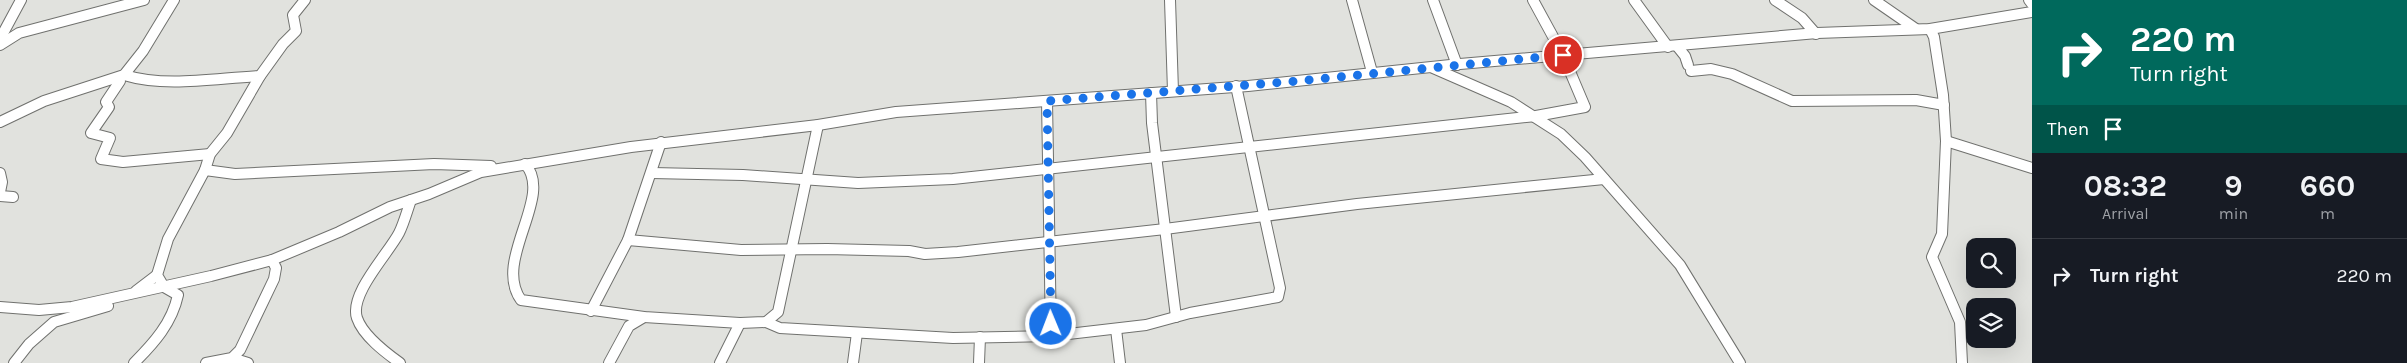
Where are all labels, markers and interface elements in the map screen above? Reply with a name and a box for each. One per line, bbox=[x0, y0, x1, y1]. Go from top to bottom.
text: 220 m bbox=[2130, 19, 2237, 60]
icon: right bbox=[2047, 20, 2112, 85]
pin bbox=[1542, 34, 1584, 76]
icon: arrive bbox=[1549, 41, 1577, 69]
text: Turn right bbox=[2130, 61, 2228, 87]
icon: arrive bbox=[2099, 115, 2127, 143]
text: Then bbox=[2047, 118, 2089, 140]
text: 08:32 bbox=[2084, 168, 2167, 204]
text: 9 bbox=[2224, 168, 2243, 204]
text: 660 bbox=[2300, 168, 2355, 204]
text: Arrival bbox=[2102, 204, 2149, 223]
text: min bbox=[2219, 204, 2248, 223]
text: m bbox=[2320, 204, 2335, 223]
map controls bbox=[1966, 238, 2016, 348]
button: search bbox=[1966, 238, 2016, 288]
icon: right bbox=[2047, 262, 2075, 290]
text: Turn right bbox=[2090, 265, 2179, 287]
text: 220 m bbox=[2336, 265, 2392, 287]
position arrow bbox=[1024, 297, 1076, 349]
button: layers bbox=[1966, 298, 2016, 348]

